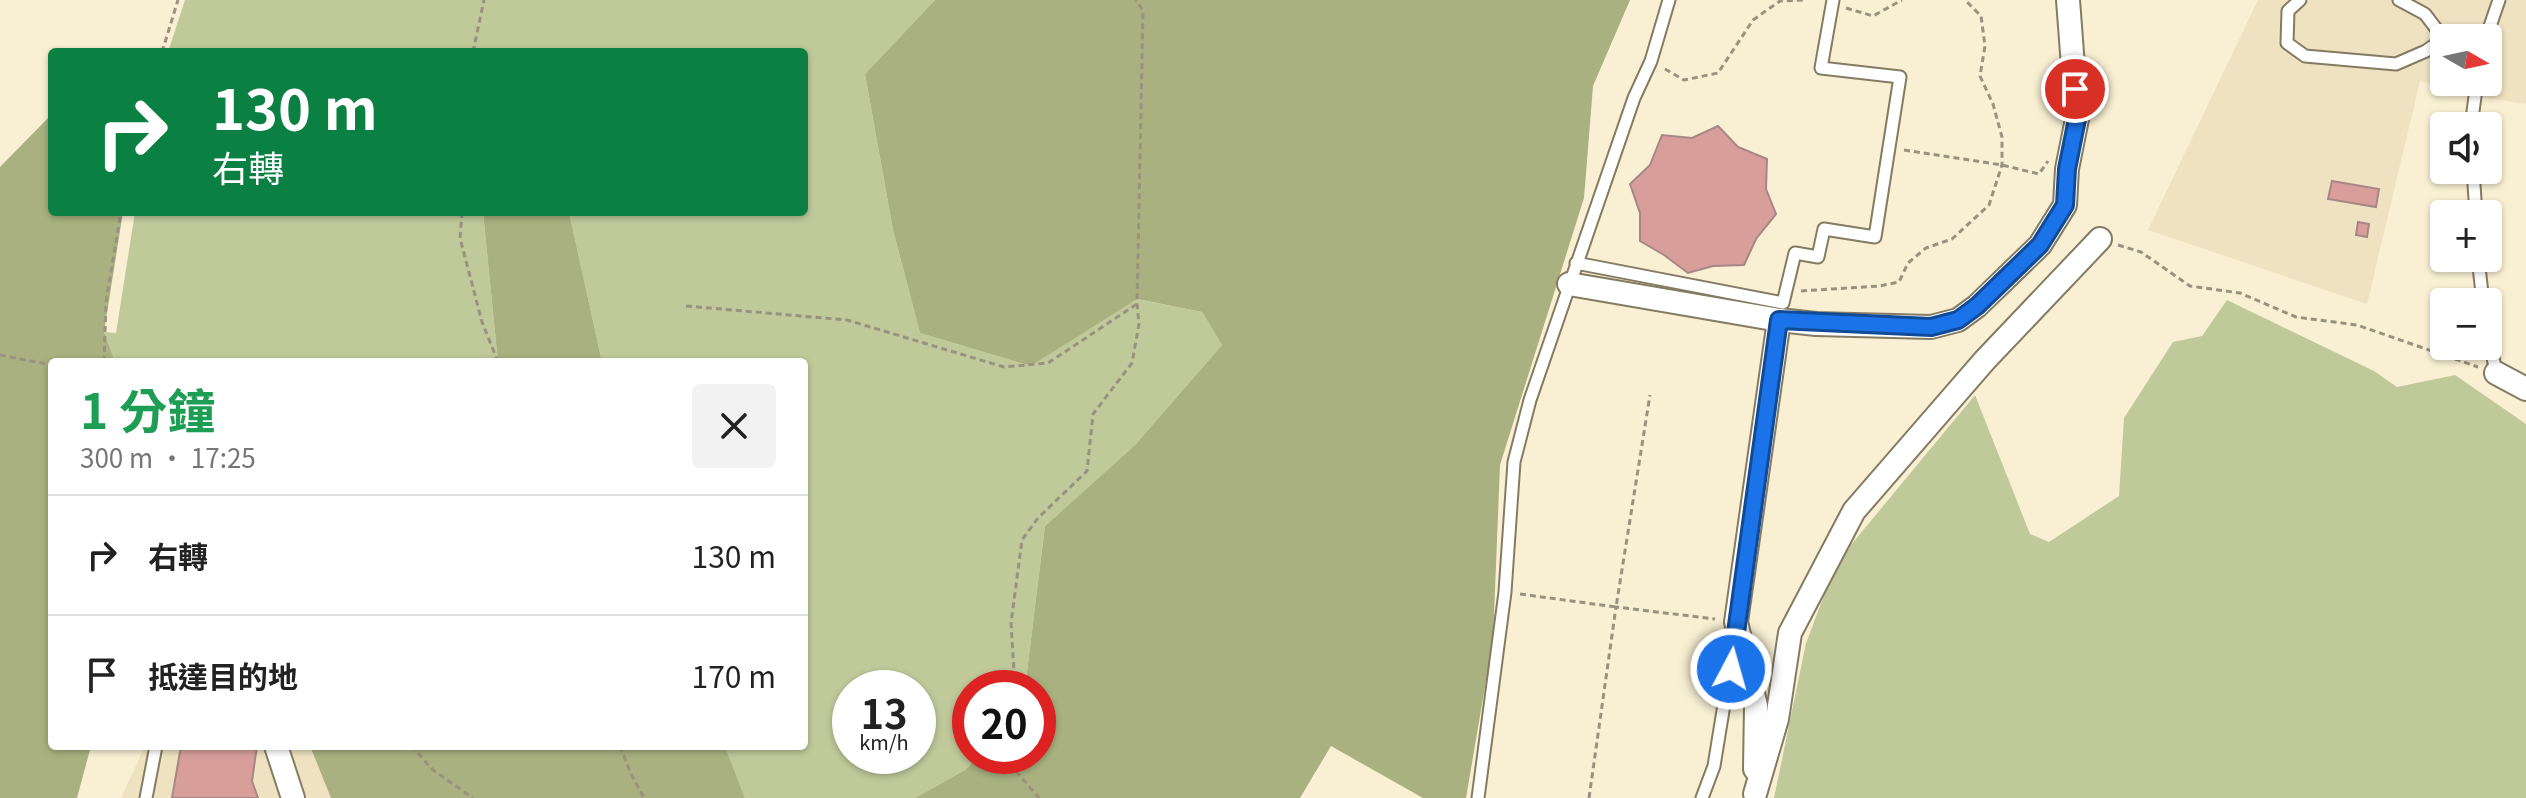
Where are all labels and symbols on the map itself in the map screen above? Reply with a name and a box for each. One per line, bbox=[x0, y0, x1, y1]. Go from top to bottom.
north arrow bbox=[2430, 24, 2502, 96]
pin bbox=[2041, 55, 2109, 123]
position arrow bbox=[1689, 627, 1773, 711]
speed limit sign: 20 bbox=[952, 670, 1056, 774]

